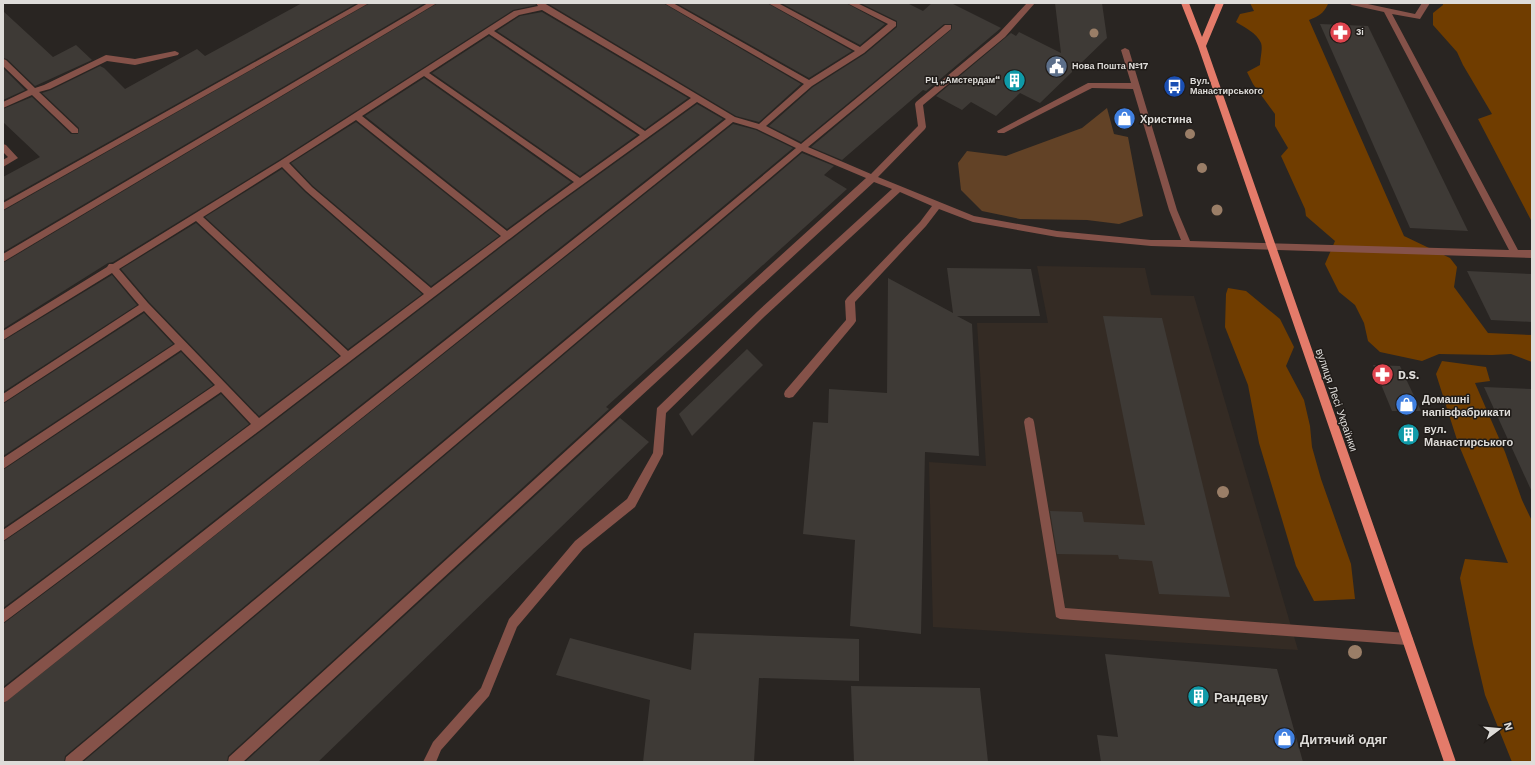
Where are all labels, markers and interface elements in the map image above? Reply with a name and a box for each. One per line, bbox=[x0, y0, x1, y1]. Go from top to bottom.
pharmacy icon: 3і bbox=[1328, 19, 1354, 45]
place label: 3і bbox=[1356, 27, 1364, 37]
public building icon: Нова Пошта №17 bbox=[1043, 53, 1069, 79]
place label: Нова Пошта №17 bbox=[1072, 61, 1149, 71]
building icon: РЦ „Амстердам“ bbox=[1002, 67, 1028, 93]
bus stop icon: Вул. Манастирського bbox=[1161, 73, 1187, 99]
place label: РЦ „Амстердам“ bbox=[925, 75, 1000, 85]
place label: Вул. Манастирського bbox=[1190, 76, 1264, 96]
shop icon: Христина bbox=[1112, 106, 1138, 132]
place label: Христина bbox=[1140, 113, 1193, 126]
street label: вулиця Лесі Українки bbox=[1313, 347, 1360, 453]
pharmacy icon: D.S. bbox=[1370, 362, 1396, 388]
place label: D.S. bbox=[1398, 369, 1419, 382]
shop icon: Домашні напівфабрикати bbox=[1393, 392, 1419, 418]
place label: Домашні напівфабрикати bbox=[1422, 393, 1511, 419]
building icon: вул. Манастирського bbox=[1396, 422, 1422, 448]
place label: вул. Манастирського bbox=[1424, 423, 1514, 449]
building icon: Рандеву bbox=[1185, 684, 1211, 710]
place label: Рандеву bbox=[1214, 690, 1269, 705]
north arrow bbox=[1479, 709, 1519, 749]
text: N bbox=[1501, 721, 1516, 732]
shop icon: Дитячий одяг bbox=[1271, 726, 1297, 752]
place label: Дитячий одяг bbox=[1300, 732, 1388, 747]

